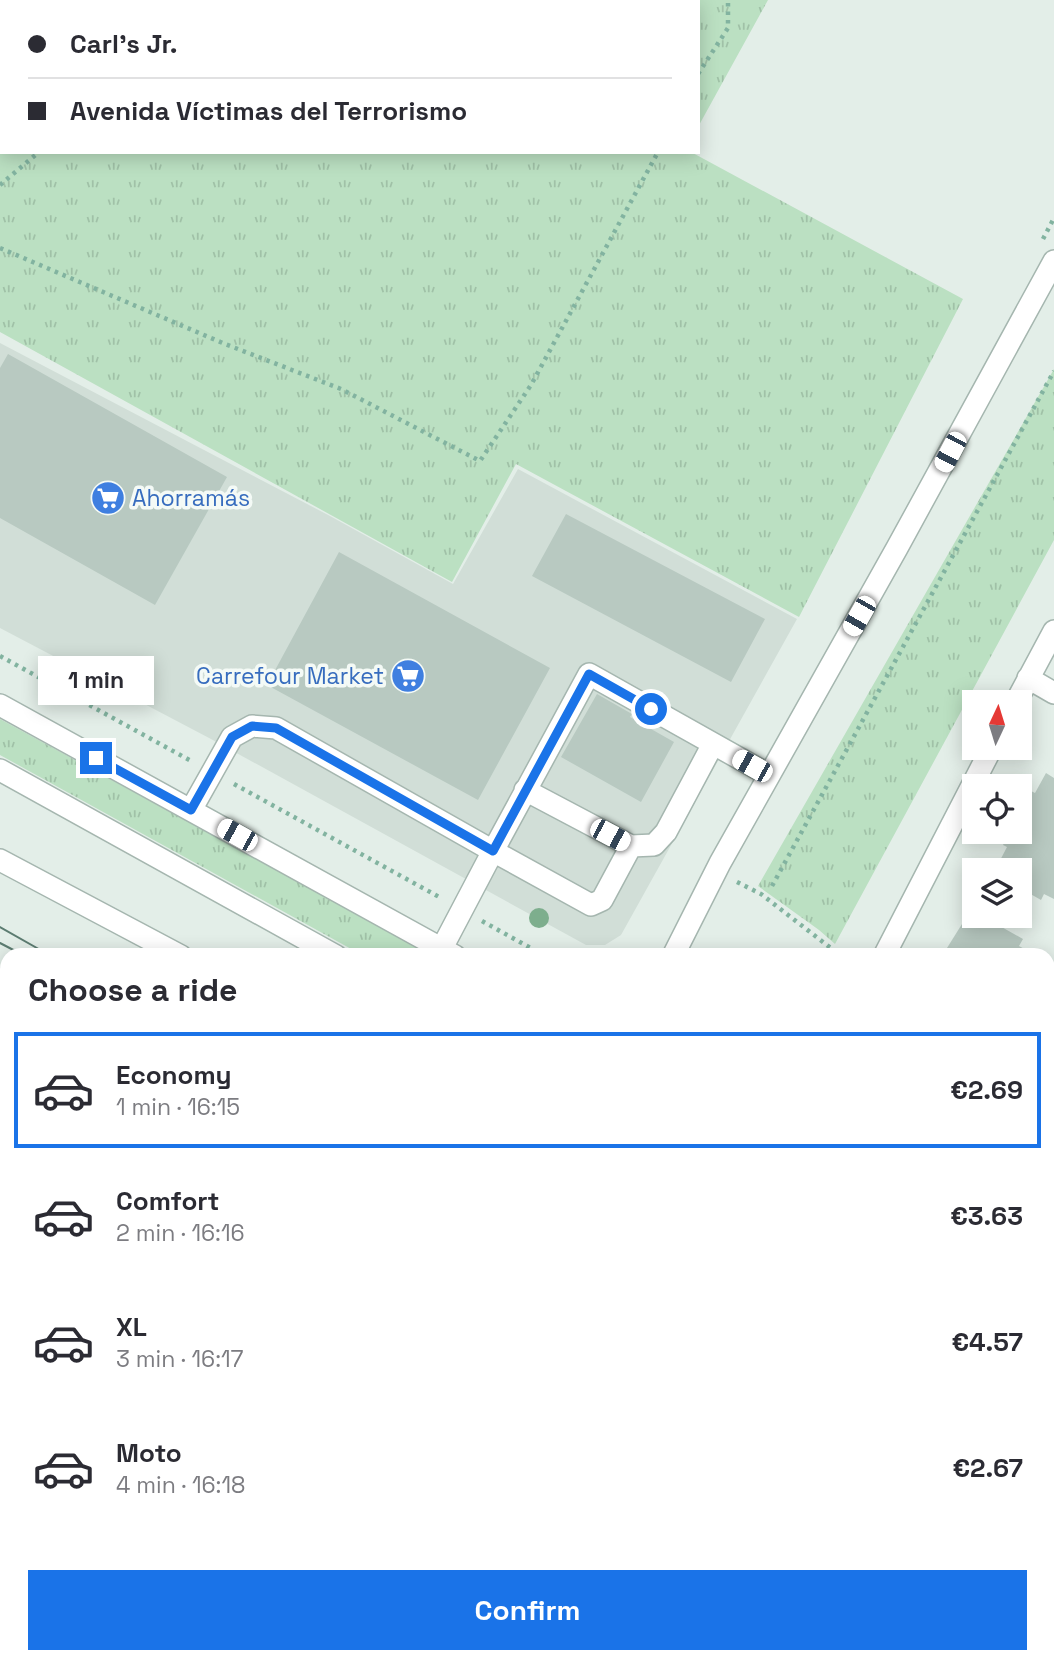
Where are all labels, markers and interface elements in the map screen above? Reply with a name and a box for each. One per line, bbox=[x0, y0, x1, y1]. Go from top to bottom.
text: Carl's Jr. bbox=[70, 27, 178, 61]
text: Avenida Víctimas del Terrorismo bbox=[70, 94, 467, 128]
car bbox=[931, 429, 970, 475]
supermarket icon: Ahorramás bbox=[89, 479, 127, 517]
place label: Ahorramás bbox=[132, 483, 250, 513]
car bbox=[840, 593, 879, 639]
callout: 1 min bbox=[38, 656, 154, 706]
supermarket icon: Carrefour Market bbox=[389, 657, 427, 695]
place label: Carrefour Market bbox=[196, 661, 384, 691]
text: 1 min bbox=[68, 665, 124, 695]
north arrow bbox=[962, 690, 1032, 760]
map controls bbox=[962, 690, 1032, 928]
route start bbox=[635, 693, 667, 725]
route end bbox=[80, 742, 112, 774]
car bbox=[729, 747, 776, 785]
button: locate bbox=[962, 774, 1032, 844]
car bbox=[214, 816, 261, 854]
car bbox=[587, 816, 634, 854]
button: layers bbox=[962, 858, 1032, 928]
text: Choose a ride bbox=[28, 970, 238, 1010]
text: Economy bbox=[116, 1058, 232, 1092]
icon: car bbox=[32, 1059, 95, 1122]
text: €2.69 bbox=[950, 1073, 1023, 1107]
text: 1 min · 16:15 bbox=[116, 1092, 240, 1122]
text: Comfort bbox=[116, 1184, 219, 1218]
icon: car bbox=[32, 1185, 95, 1248]
text: €3.63 bbox=[950, 1199, 1023, 1233]
text: 2 min · 16:16 bbox=[116, 1218, 245, 1248]
text: XL bbox=[116, 1310, 147, 1344]
icon: car bbox=[32, 1311, 95, 1374]
text: €4.57 bbox=[951, 1325, 1023, 1359]
text: 3 min · 16:17 bbox=[116, 1344, 244, 1374]
text: Moto bbox=[116, 1436, 182, 1470]
icon: car bbox=[32, 1437, 95, 1500]
text: €2.67 bbox=[952, 1451, 1023, 1485]
text: 4 min · 16:18 bbox=[116, 1470, 245, 1500]
button: Confirm bbox=[28, 1570, 1027, 1650]

